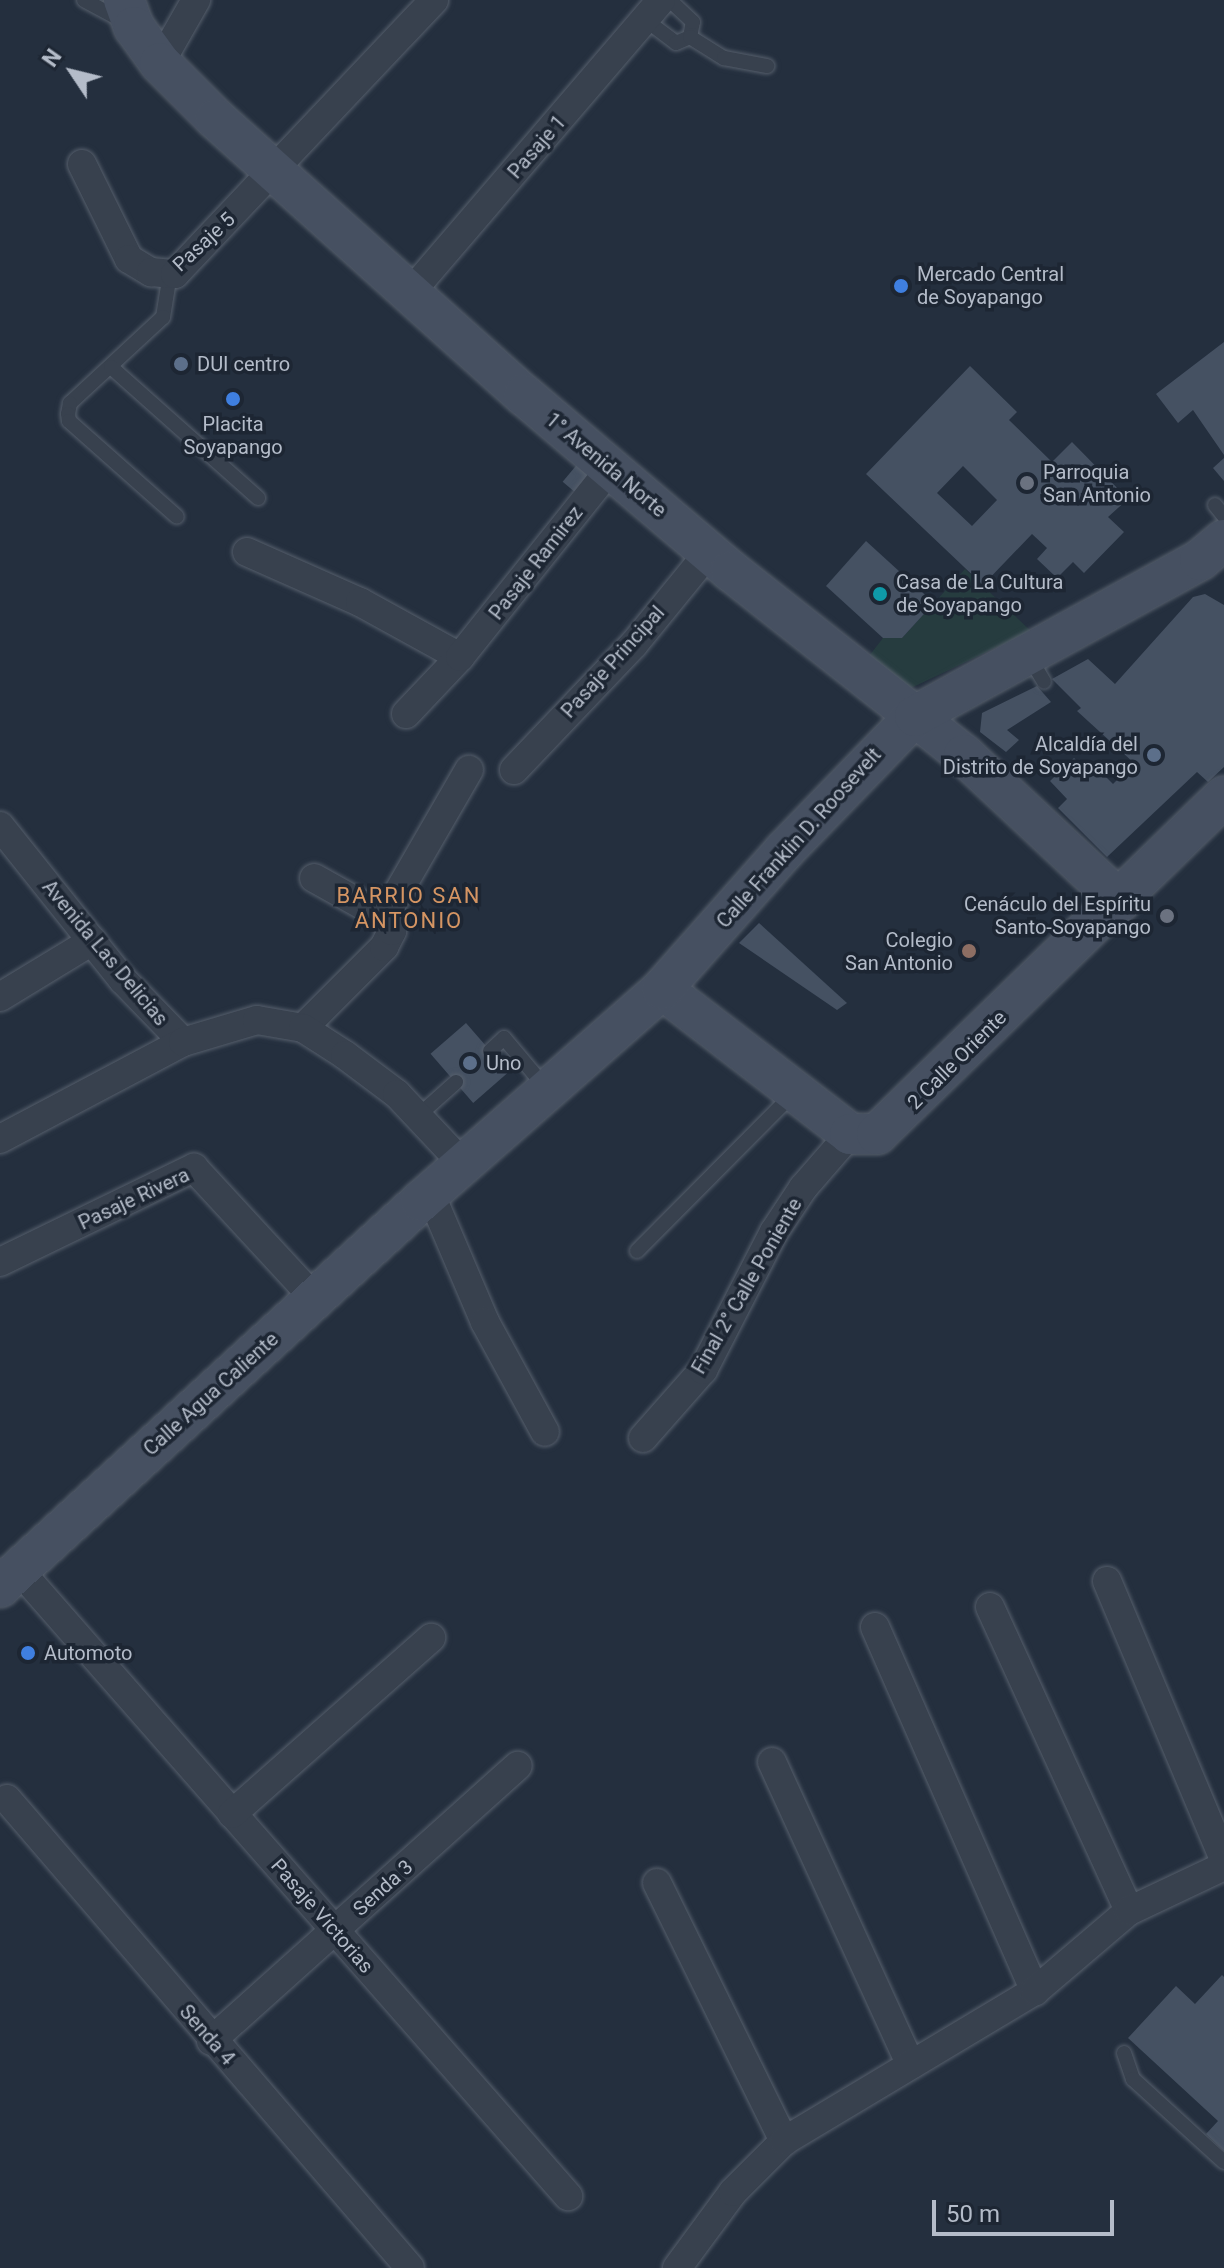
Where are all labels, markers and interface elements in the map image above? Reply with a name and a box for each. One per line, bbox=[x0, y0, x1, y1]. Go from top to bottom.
north arrow bbox=[32, 32, 112, 112]
text: N bbox=[37, 44, 67, 71]
street label: Pasaje 1 bbox=[503, 110, 571, 184]
street label: Pasaje 5 bbox=[168, 207, 240, 277]
place label: Mercado Central de Soyapango bbox=[917, 262, 1064, 309]
marker: Mercado Central de Soyapango bbox=[892, 277, 910, 295]
place label: DUI centro bbox=[197, 352, 290, 376]
marker: DUI centro bbox=[172, 355, 190, 373]
marker: Placita Soyapango bbox=[224, 390, 242, 408]
street label: 1° Avenida Norte bbox=[541, 408, 671, 522]
place label: Placita Soyapango bbox=[183, 412, 283, 459]
place label: Parroquia San Antonio bbox=[1043, 460, 1151, 507]
marker: Parroquia San Antonio bbox=[1018, 474, 1036, 492]
street label: Pasaje Ramirez bbox=[484, 501, 588, 625]
place label: Casa de La Cultura de Soyapango bbox=[896, 570, 1063, 617]
marker: Casa de La Cultura de Soyapango bbox=[871, 585, 889, 603]
street label: Pasaje Principal bbox=[556, 601, 670, 723]
place label: Alcaldía del Distrito de Soyapango bbox=[943, 732, 1138, 779]
street label: Calle Franklin D. Roosevelt bbox=[712, 743, 886, 933]
marker: Alcaldía del Distrito de Soyapango bbox=[1145, 746, 1163, 764]
street label: Avenida Las Delicias bbox=[37, 875, 173, 1031]
district label: BARRIO SAN ANTONIO bbox=[337, 882, 481, 934]
place label: Cenáculo del Espíritu Santo-Soyapango bbox=[964, 892, 1151, 939]
marker: Cenáculo del Espíritu Santo-Soyapango bbox=[1158, 907, 1176, 925]
place label: Colegio San Antonio bbox=[845, 928, 953, 975]
marker: Colegio San Antonio bbox=[960, 942, 978, 960]
street label: 2 Calle Oriente bbox=[903, 1006, 1011, 1114]
place label: Uno bbox=[486, 1051, 521, 1075]
marker: Uno bbox=[461, 1054, 479, 1072]
street label: Pasaje Rivera bbox=[75, 1163, 193, 1235]
street label: Final 2° Calle Poniente bbox=[687, 1194, 807, 1378]
street label: Calle Agua Caliente bbox=[139, 1327, 283, 1461]
place label: Automoto bbox=[44, 1641, 132, 1665]
marker: Automoto bbox=[19, 1644, 37, 1662]
street label: Pasaje Victorias bbox=[266, 1854, 378, 1978]
street label: Senda 3 bbox=[348, 1855, 418, 1921]
street label: Senda 4 bbox=[174, 2000, 240, 2070]
scale bar bbox=[936, 2184, 1118, 2234]
text: 50 m bbox=[946, 2200, 1000, 2228]

